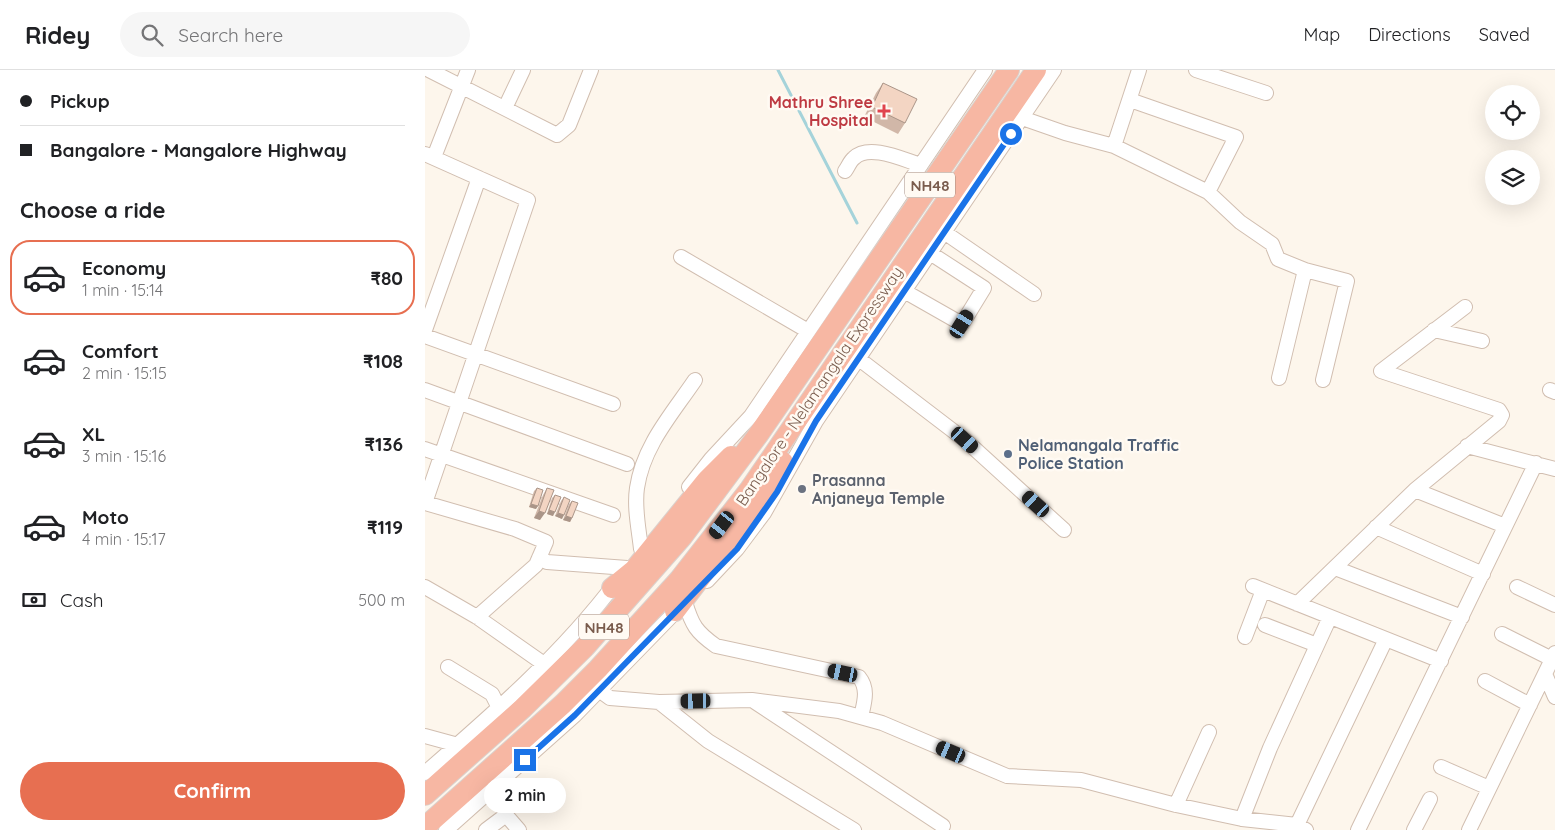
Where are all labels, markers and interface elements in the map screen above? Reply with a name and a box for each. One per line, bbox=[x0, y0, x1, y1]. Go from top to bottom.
search box bbox=[120, 12, 470, 57]
text: Ridey bbox=[25, 20, 90, 50]
icon: search bbox=[138, 21, 166, 49]
text: Search here bbox=[178, 23, 283, 47]
text: Map bbox=[1303, 23, 1340, 46]
text: Directions bbox=[1368, 23, 1451, 46]
text: Saved bbox=[1479, 23, 1530, 46]
map controls bbox=[1485, 85, 1540, 205]
button: locate bbox=[1485, 85, 1540, 140]
text: Pickup bbox=[50, 89, 110, 113]
place label: Mathru Shree Hospital bbox=[769, 92, 873, 130]
marker: Mathru Shree Hospital bbox=[877, 104, 891, 118]
route start bbox=[1000, 123, 1022, 145]
text: Bangalore - Mangalore Highway bbox=[50, 138, 347, 162]
button: layers bbox=[1485, 150, 1540, 205]
road number: NH48 bbox=[905, 172, 955, 198]
text: Choose a ride bbox=[20, 196, 165, 224]
icon: car bbox=[22, 255, 67, 300]
text: Economy bbox=[82, 256, 166, 280]
street label: Bangalore - Nelamangala Expressway bbox=[731, 263, 907, 509]
text: ₹80 bbox=[370, 266, 403, 290]
text: 1 min · 15:14 bbox=[82, 280, 163, 300]
car bbox=[947, 307, 976, 341]
icon: car bbox=[22, 338, 67, 383]
text: Comfort bbox=[82, 339, 159, 363]
text: ₹108 bbox=[363, 349, 403, 373]
text: 2 min · 15:15 bbox=[82, 363, 167, 383]
icon: car bbox=[22, 421, 67, 466]
text: XL bbox=[82, 422, 105, 446]
car bbox=[948, 424, 981, 456]
text: ₹136 bbox=[364, 432, 403, 456]
place label: Nelamangala Traffic Police Station bbox=[1018, 435, 1179, 473]
text: 3 min · 15:16 bbox=[82, 446, 166, 466]
marker: Nelamangala Traffic Police Station bbox=[1002, 448, 1014, 460]
place label: Prasanna Anjaneya Temple bbox=[812, 470, 945, 508]
marker: Prasanna Anjaneya Temple bbox=[796, 483, 808, 495]
car bbox=[1019, 488, 1052, 520]
icon: car bbox=[22, 504, 67, 549]
text: Moto bbox=[82, 505, 129, 529]
car bbox=[706, 509, 737, 541]
text: ₹119 bbox=[367, 515, 403, 539]
text: 4 min · 15:17 bbox=[82, 529, 166, 549]
icon: cash bbox=[20, 586, 48, 614]
text: Cash bbox=[60, 588, 104, 612]
text: 500 m bbox=[358, 590, 405, 610]
road number: NH48 bbox=[579, 614, 629, 640]
car bbox=[826, 663, 859, 683]
car bbox=[680, 693, 711, 709]
car bbox=[934, 739, 967, 765]
route end bbox=[514, 749, 536, 771]
button: Confirm bbox=[20, 762, 405, 820]
callout: 2 min bbox=[484, 778, 566, 812]
text: 2 min bbox=[504, 785, 546, 805]

